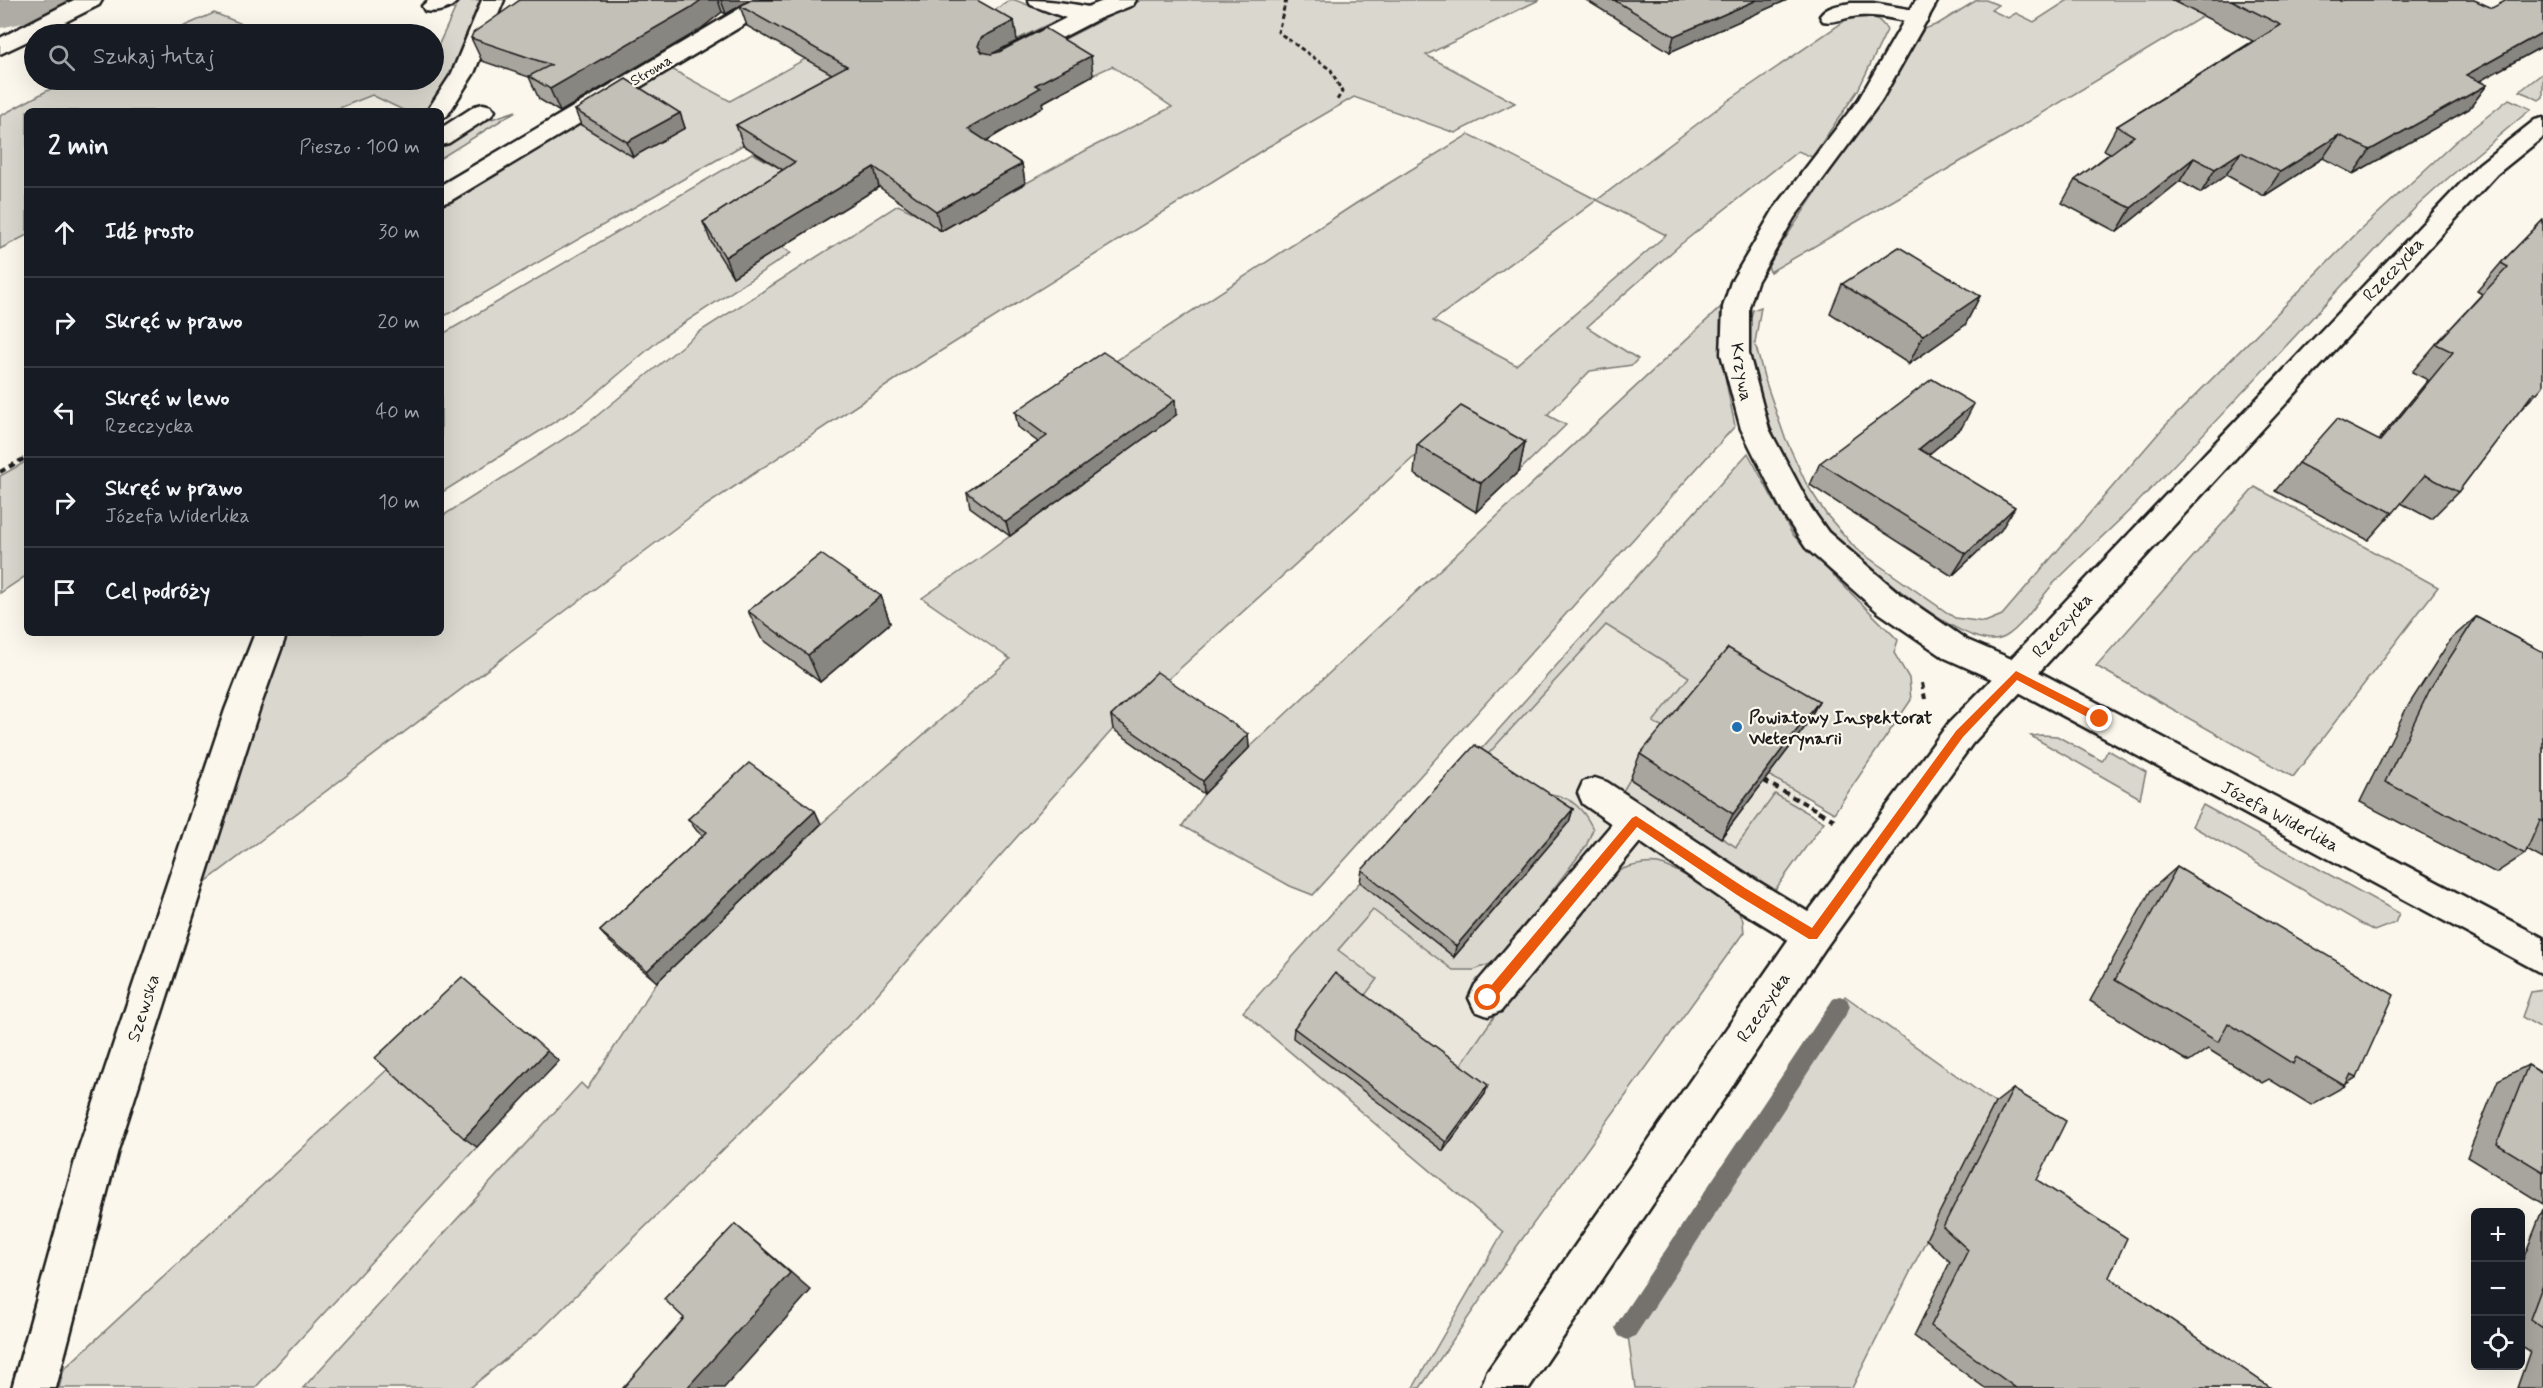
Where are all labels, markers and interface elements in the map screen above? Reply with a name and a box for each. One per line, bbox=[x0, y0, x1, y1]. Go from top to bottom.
search box bbox=[24, 24, 444, 90]
icon: search bbox=[45, 41, 78, 74]
text: Szukaj tutaj bbox=[93, 43, 215, 71]
street label: Stroma bbox=[627, 50, 676, 91]
text: 2 min bbox=[48, 130, 109, 164]
text: Pieszo · 100 m bbox=[299, 134, 420, 161]
icon: ahead bbox=[48, 216, 81, 249]
text: Idź prosto bbox=[105, 218, 194, 246]
text: 30 m bbox=[378, 219, 420, 246]
street label: Rzeczycka bbox=[2358, 232, 2430, 307]
icon: right bbox=[48, 306, 81, 339]
text: Skręć w prawo bbox=[105, 308, 242, 336]
text: 20 m bbox=[377, 309, 420, 336]
street label: Krzywa bbox=[1724, 341, 1758, 403]
text: Skręć w lewo bbox=[105, 385, 230, 413]
icon: left bbox=[48, 396, 81, 429]
text: 40 m bbox=[376, 399, 420, 426]
text: Rzeczycka bbox=[105, 413, 194, 440]
text: Skręć w prawo bbox=[105, 475, 242, 503]
icon: right bbox=[48, 486, 81, 519]
text: 10 m bbox=[378, 489, 420, 516]
text: Józefa Widerlika bbox=[105, 503, 250, 530]
icon: arrive bbox=[48, 576, 81, 609]
text: Cel podróży bbox=[105, 578, 210, 606]
street label: Rzeczycka bbox=[2027, 588, 2098, 663]
route end bbox=[2086, 705, 2112, 731]
place label: Powiatowy Inspektorat Weterynarii bbox=[1748, 706, 1933, 751]
marker: Powiatowy Inspektorat Weterynarii bbox=[1730, 720, 1744, 734]
street label: Józefa Widerlika bbox=[2216, 776, 2343, 858]
street label: Rzeczycka bbox=[1732, 968, 1796, 1047]
street label: Szewska bbox=[122, 971, 166, 1045]
route start bbox=[1474, 984, 1500, 1010]
map controls bbox=[2471, 1208, 2525, 1370]
button: + bbox=[2471, 1208, 2525, 1262]
button: − bbox=[2471, 1262, 2525, 1316]
button: locate bbox=[2471, 1316, 2525, 1370]

